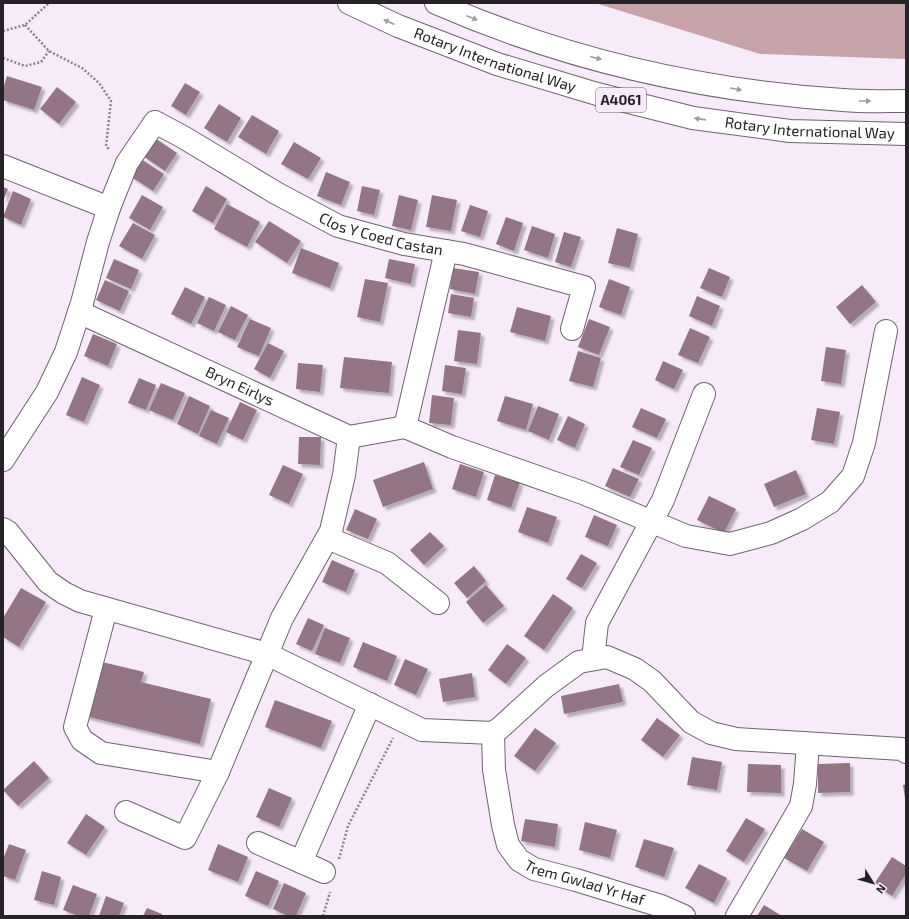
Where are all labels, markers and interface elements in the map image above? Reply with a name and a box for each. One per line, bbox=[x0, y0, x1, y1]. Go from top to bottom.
one-way arrow bbox=[466, 16, 478, 22]
one-way arrow bbox=[384, 19, 395, 25]
street label: Rotary International Way bbox=[412, 23, 579, 95]
one-way arrow bbox=[590, 55, 602, 61]
one-way arrow bbox=[730, 86, 742, 92]
road number: A4061 bbox=[596, 88, 646, 112]
one-way arrow bbox=[859, 98, 872, 104]
street label: Rotary International Way bbox=[724, 112, 895, 142]
one-way arrow bbox=[694, 116, 706, 122]
street label: Clos Y Coed Castan bbox=[316, 208, 444, 258]
street label: Bryn Eirlys bbox=[203, 362, 277, 409]
street label: Trem Gwlad Yr Haf bbox=[522, 855, 647, 909]
north arrow bbox=[853, 863, 893, 903]
text: N bbox=[874, 882, 889, 896]

